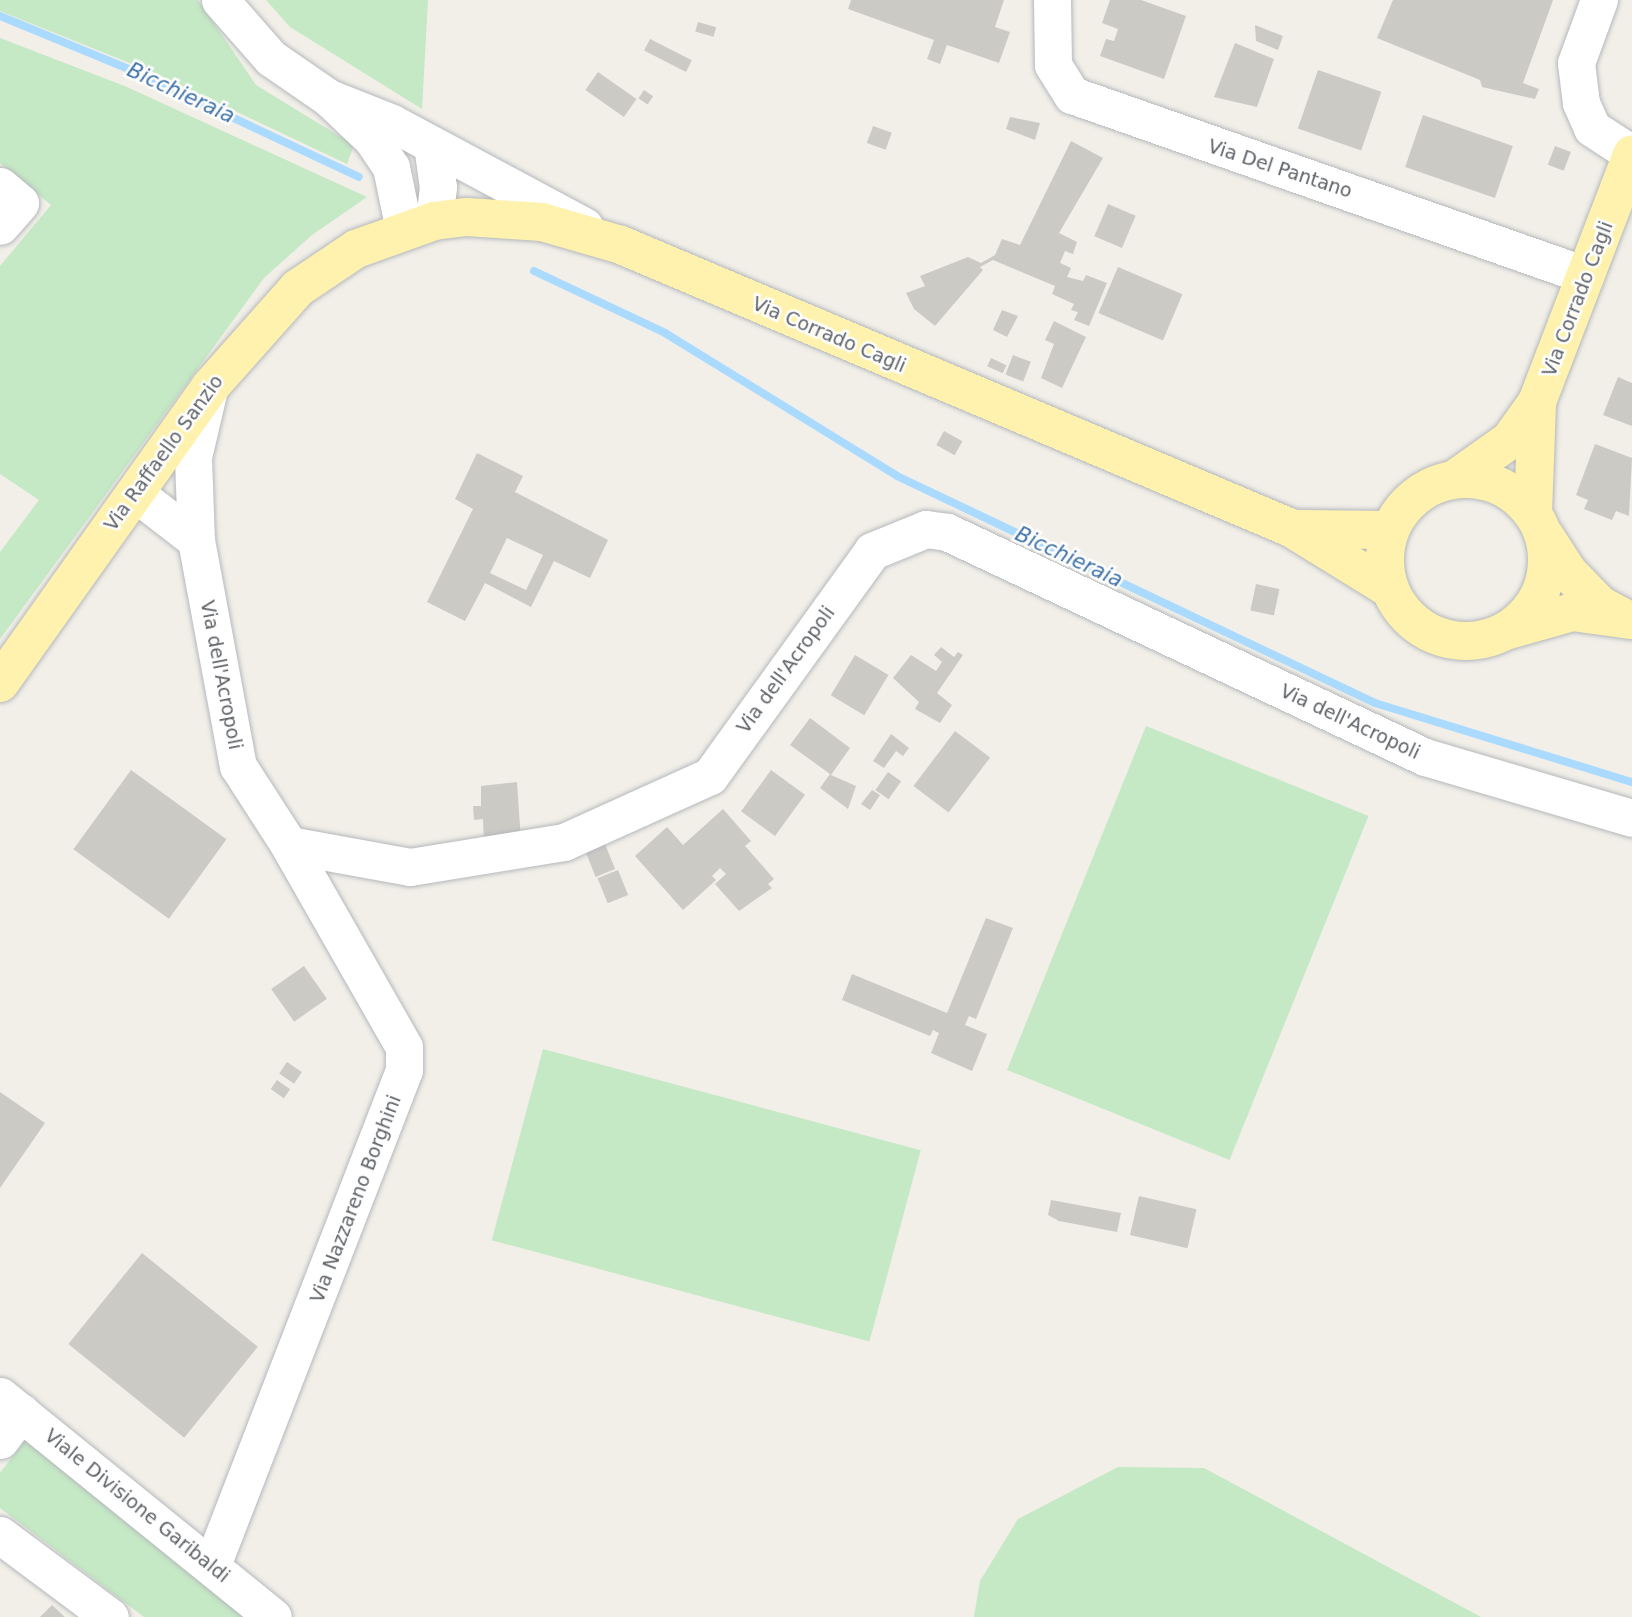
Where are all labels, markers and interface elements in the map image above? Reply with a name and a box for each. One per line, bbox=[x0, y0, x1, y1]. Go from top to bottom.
water label: Bicchieraia bbox=[123, 57, 239, 129]
street label: Via Del Pantano bbox=[1205, 135, 1355, 203]
street label: Via Corrado Cagli bbox=[1538, 218, 1618, 380]
street label: Via Corrado Cagli bbox=[749, 292, 909, 378]
street label: Via Raffaello Sanzio bbox=[100, 371, 228, 535]
water label: Bicchieraia bbox=[1011, 521, 1127, 593]
street label: Via dell'Acropoli bbox=[195, 598, 247, 752]
street label: Via dell'Acropoli bbox=[732, 602, 840, 738]
street label: Via dell'Acropoli bbox=[1277, 680, 1423, 764]
street label: Via Nazzareno Borghini bbox=[306, 1092, 406, 1306]
street label: Viale Divisione Garibaldi bbox=[40, 1424, 234, 1588]

